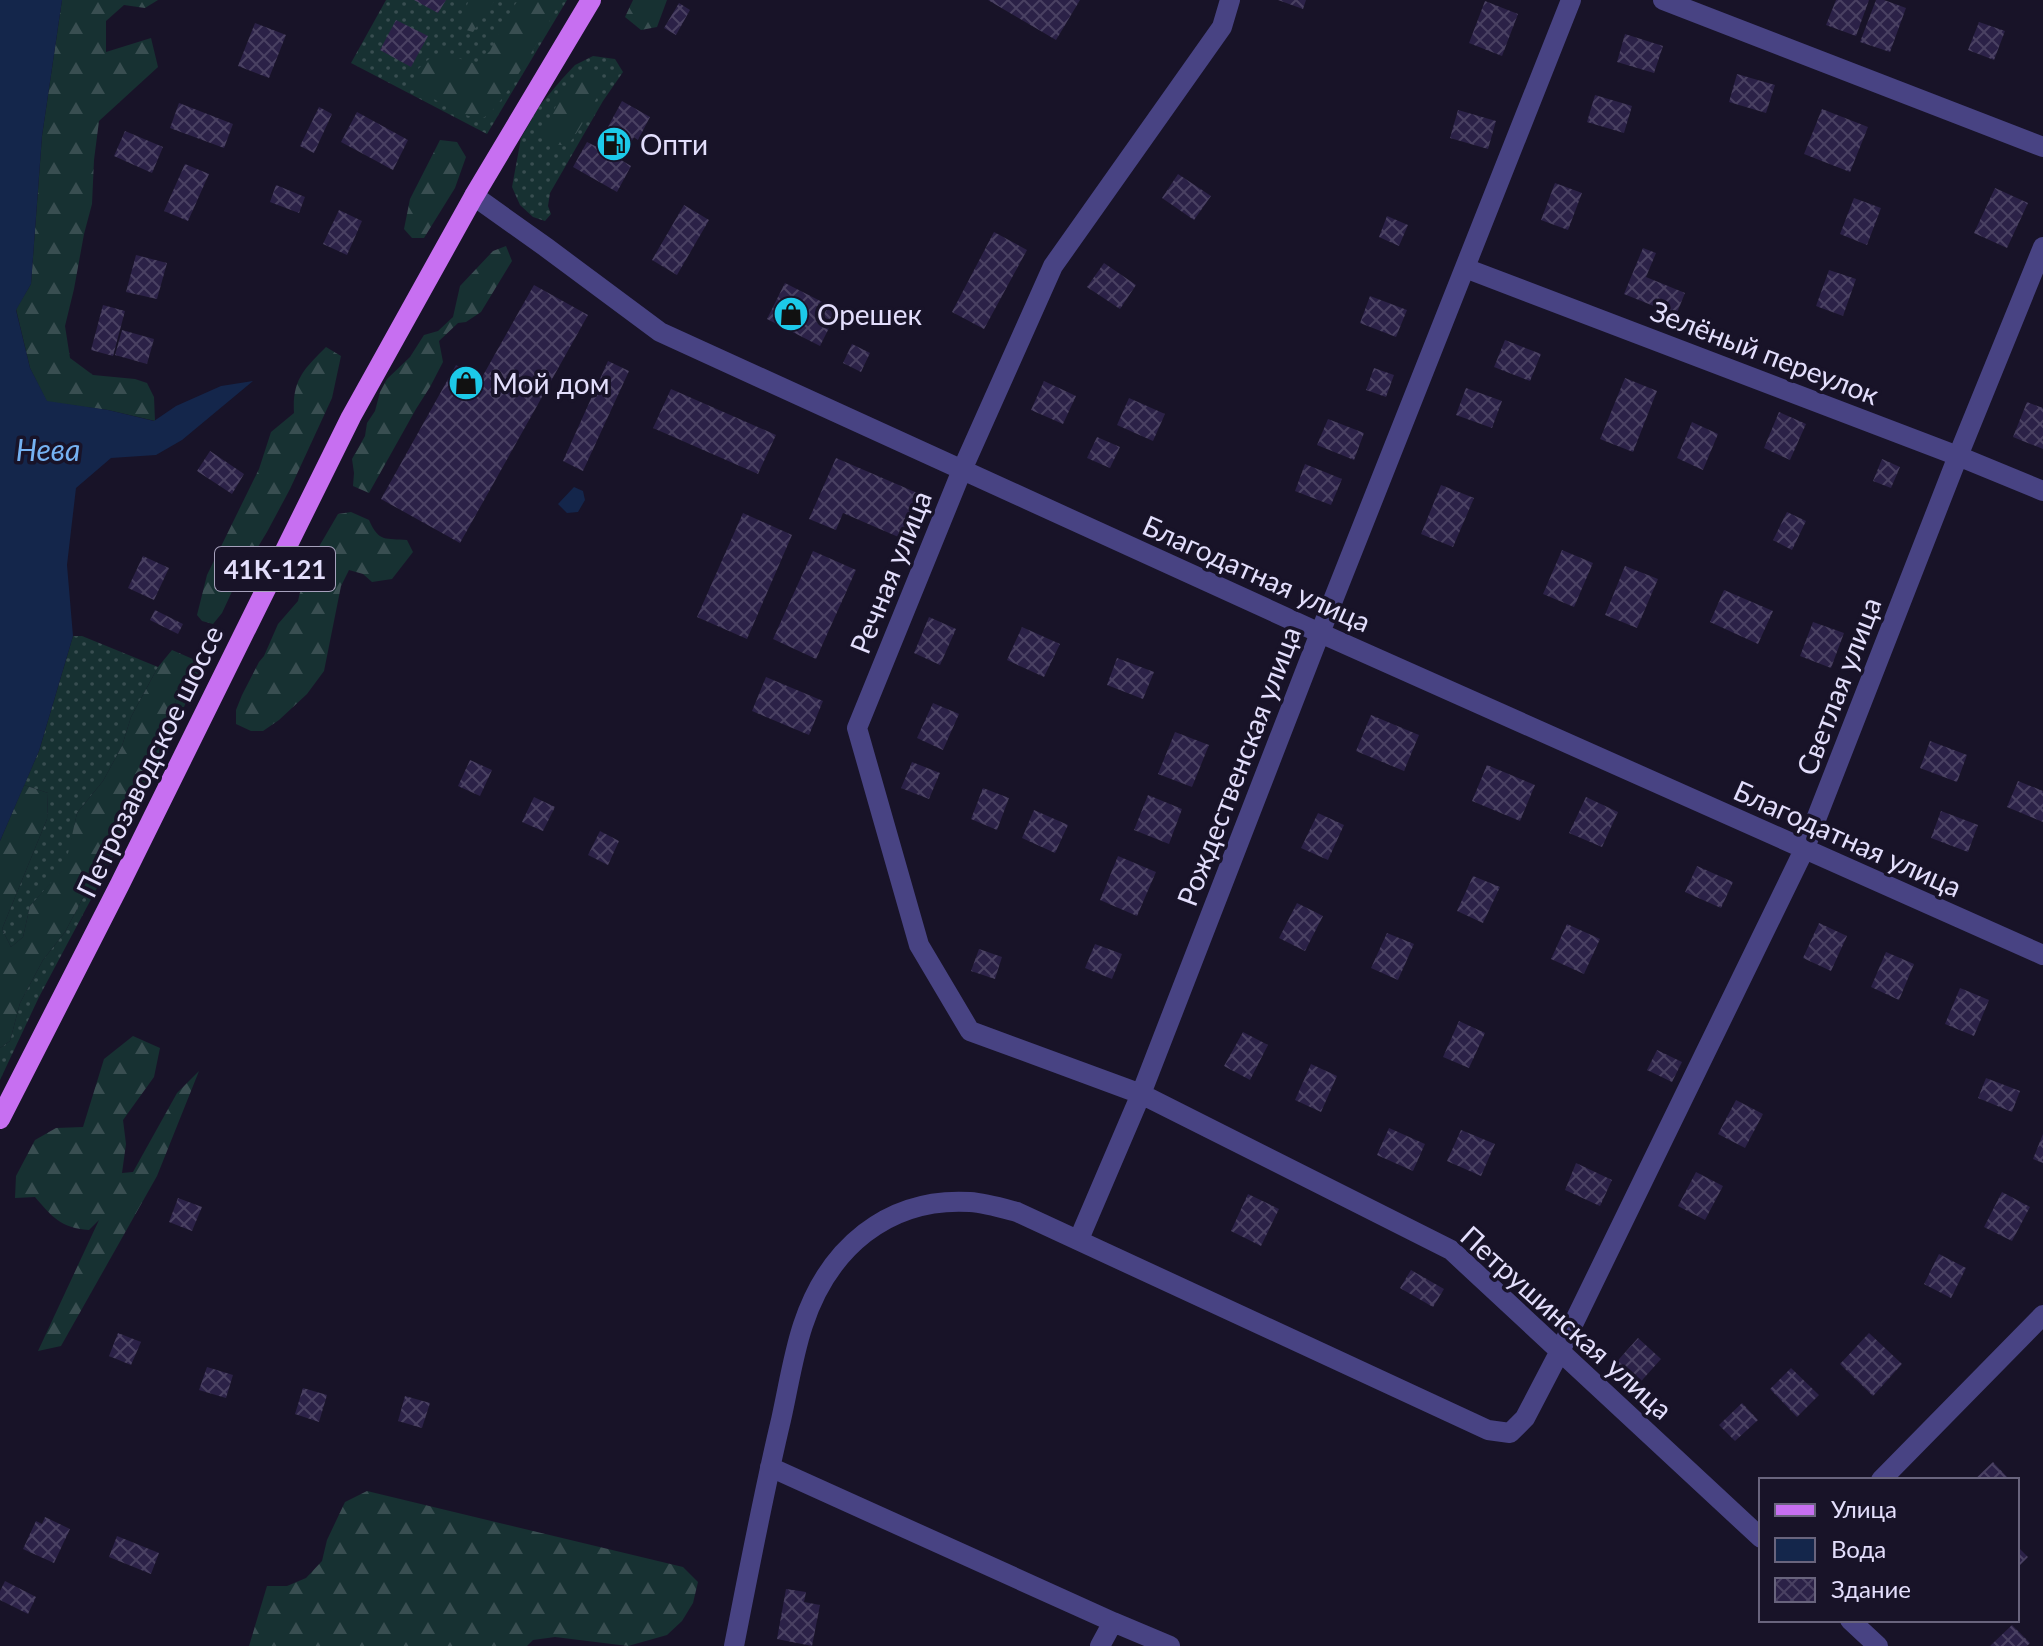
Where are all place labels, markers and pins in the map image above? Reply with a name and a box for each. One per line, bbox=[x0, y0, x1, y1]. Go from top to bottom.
fuel station icon: Опти bbox=[595, 125, 633, 163]
place label: Опти bbox=[640, 127, 708, 161]
shop icon: Орешек bbox=[772, 295, 810, 333]
place label: Орешек bbox=[817, 297, 922, 331]
shop icon: Мой дом bbox=[447, 364, 485, 402]
place label: Мой дом bbox=[492, 366, 609, 400]

